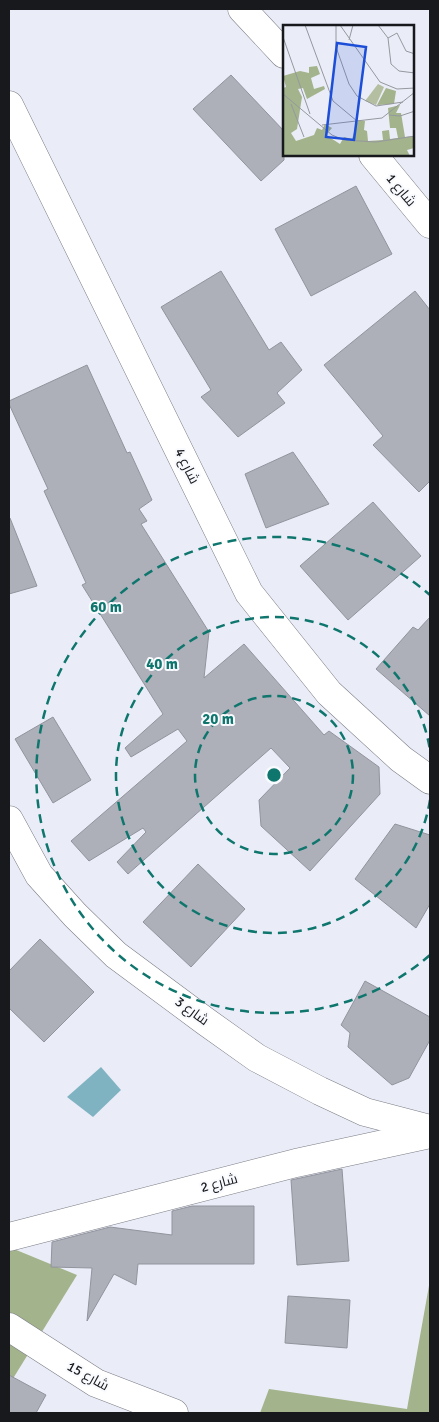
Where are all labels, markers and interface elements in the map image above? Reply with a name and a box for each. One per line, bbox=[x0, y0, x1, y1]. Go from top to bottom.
inset map bbox=[283, 25, 414, 156]
street label: شارع 1 bbox=[382, 170, 420, 210]
street label: شارع 4 bbox=[171, 445, 203, 487]
text: 60 m bbox=[90, 598, 122, 616]
text: 40 m bbox=[146, 655, 178, 673]
text: 20 m bbox=[202, 710, 234, 728]
centre of rings bbox=[265, 766, 283, 784]
street label: شارع 3 bbox=[172, 993, 212, 1029]
street label: شارع 2 bbox=[199, 1170, 239, 1196]
street label: شارع 15 bbox=[64, 1358, 112, 1394]

